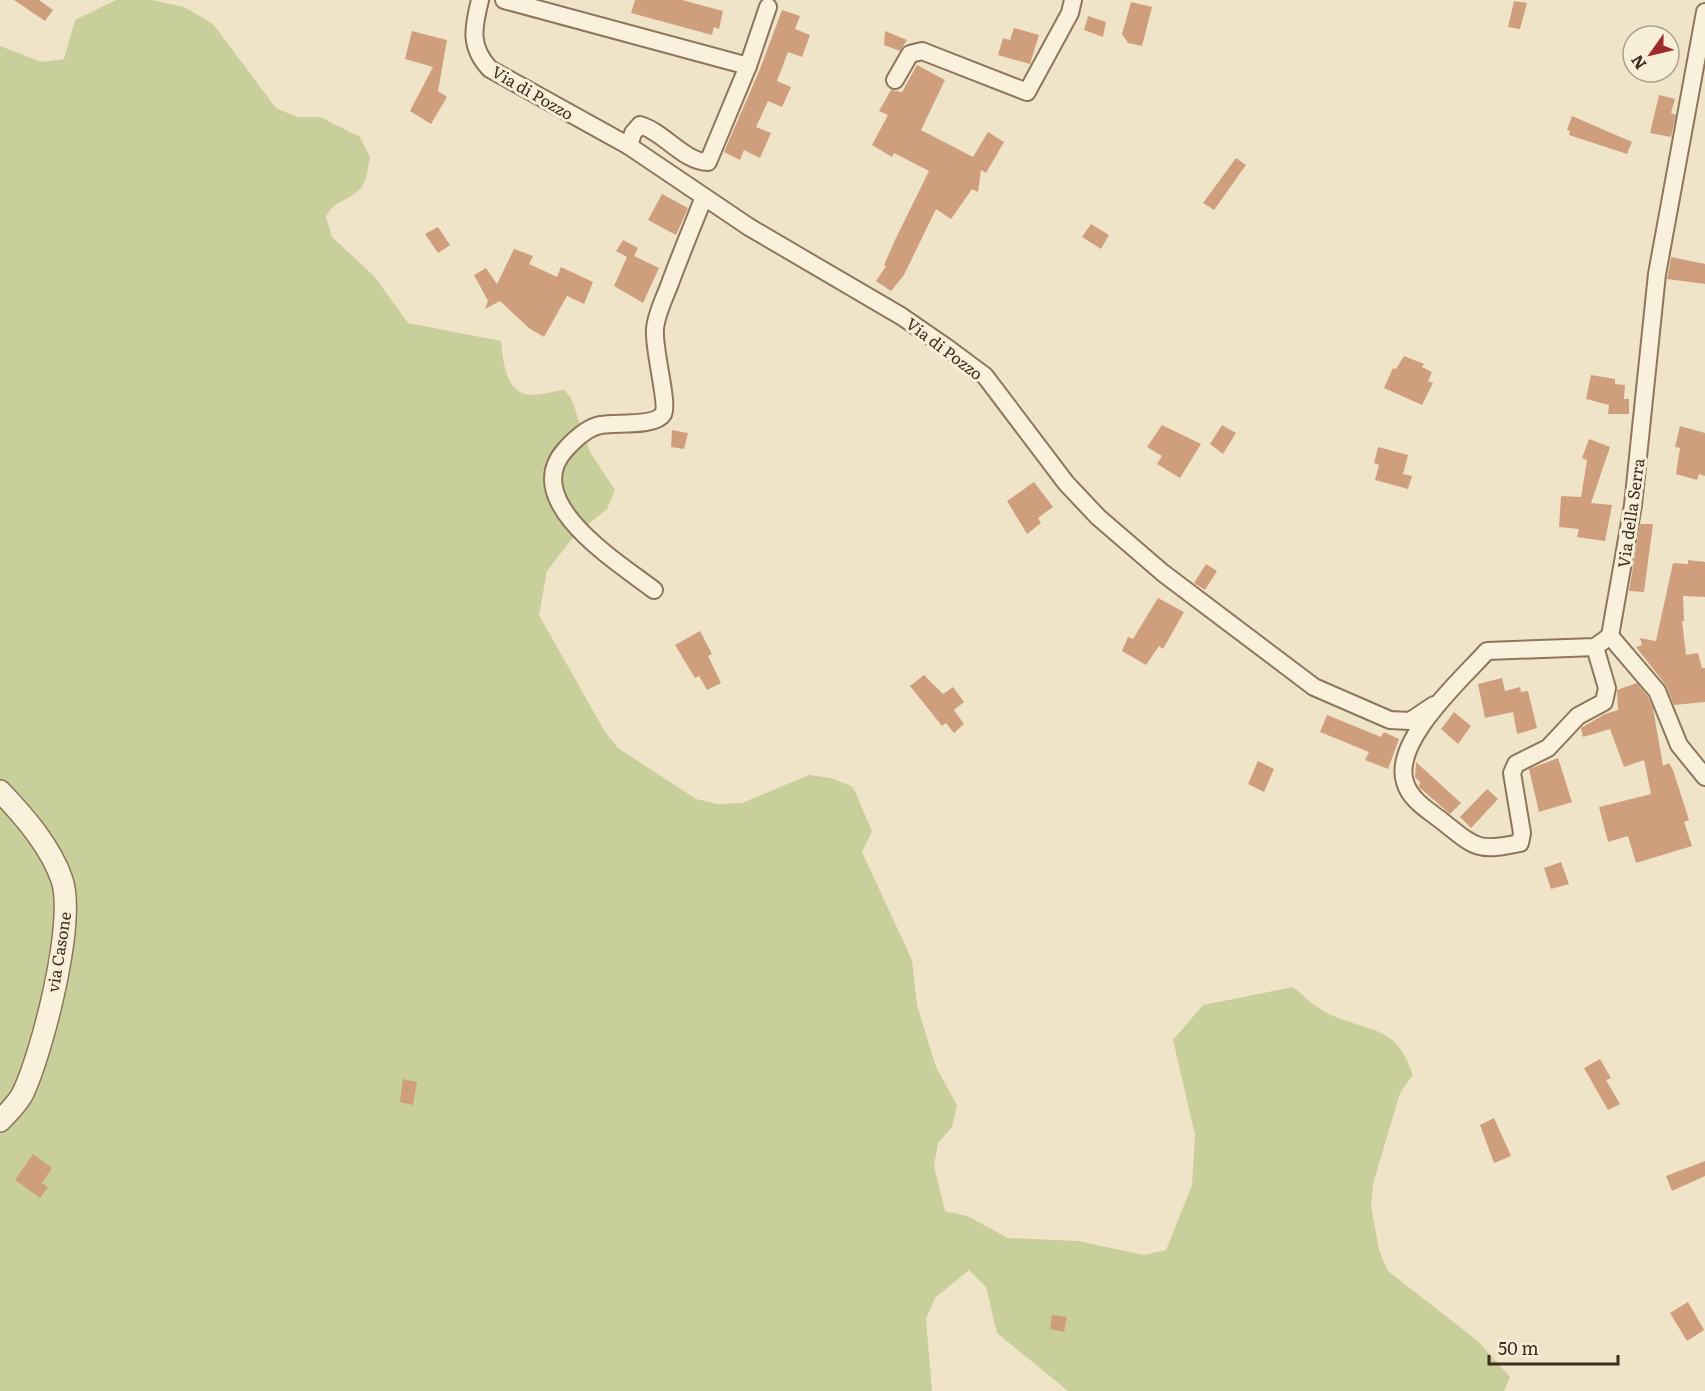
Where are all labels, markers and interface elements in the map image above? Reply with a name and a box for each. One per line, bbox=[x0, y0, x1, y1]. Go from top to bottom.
north arrow bbox=[1621, 24, 1681, 84]
text: N bbox=[1624, 51, 1651, 75]
street label: Via di Pozzo bbox=[488, 59, 578, 125]
street label: Via di Pozzo bbox=[901, 311, 989, 385]
street label: Via della Serra bbox=[1610, 456, 1650, 569]
street label: via Casone bbox=[40, 910, 76, 994]
scale bar bbox=[1489, 1328, 1618, 1366]
text: 50 m bbox=[1498, 1334, 1539, 1361]

